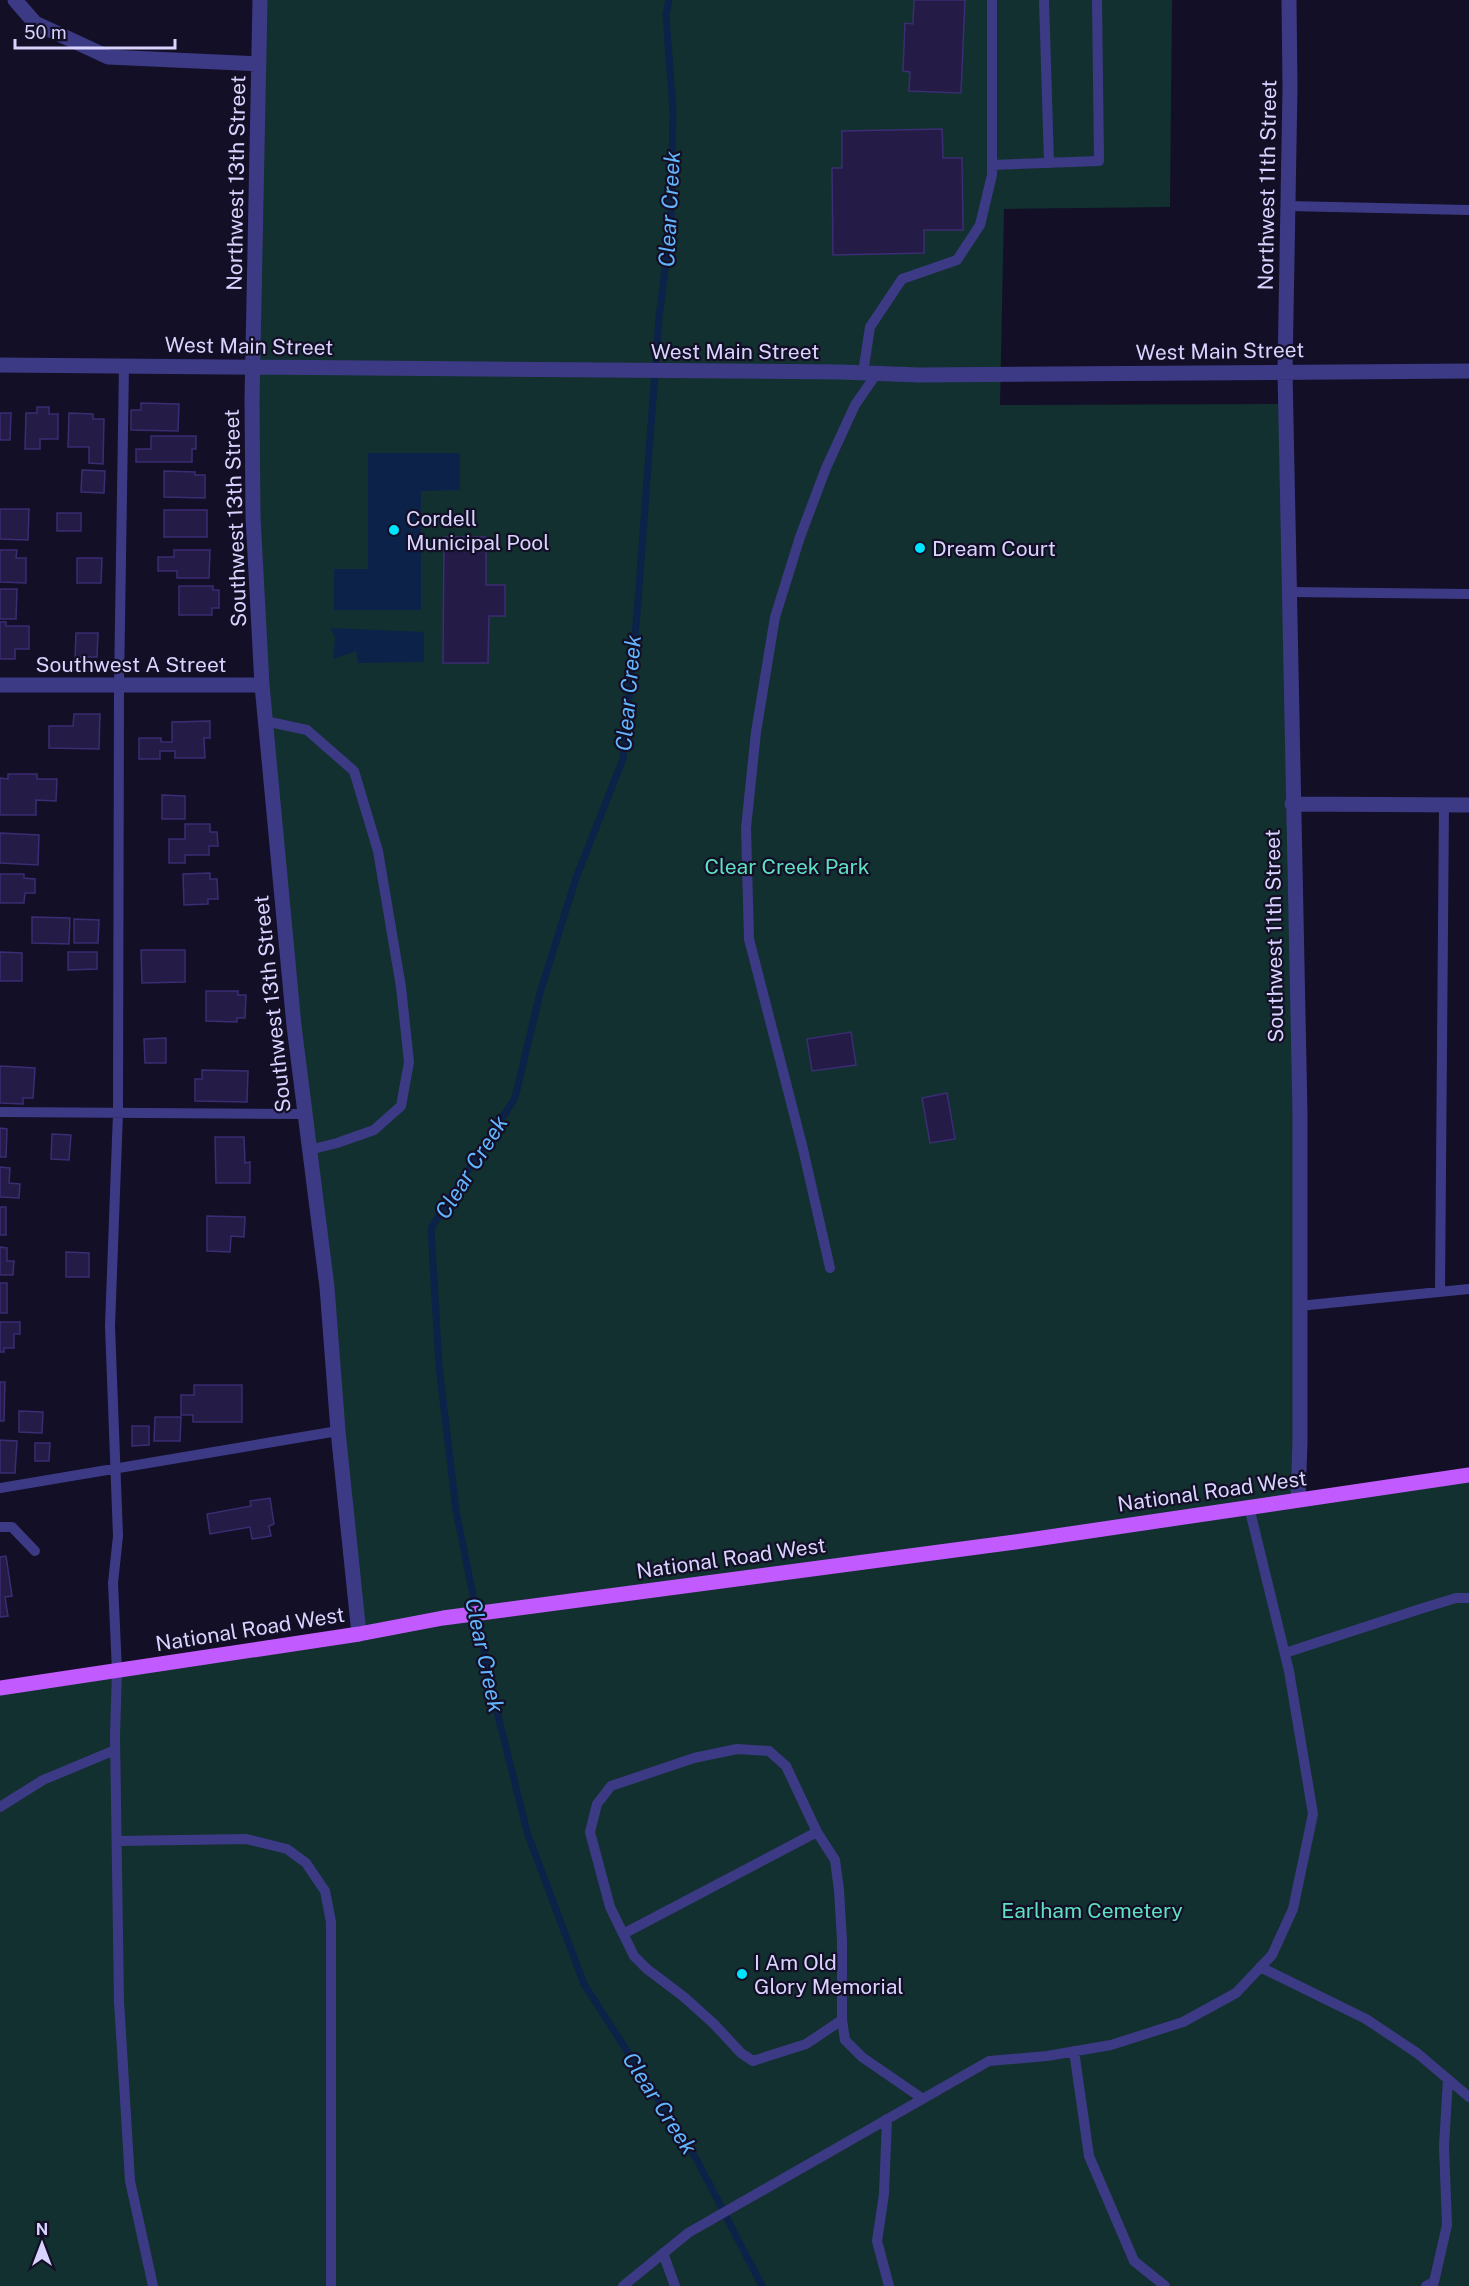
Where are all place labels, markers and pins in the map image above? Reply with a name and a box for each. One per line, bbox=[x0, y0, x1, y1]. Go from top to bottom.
place label: Cordell Municipal Pool bbox=[406, 506, 550, 555]
marker: Cordell Municipal Pool bbox=[387, 523, 401, 537]
place label: Dream Court bbox=[932, 536, 1056, 561]
marker: Dream Court bbox=[913, 541, 927, 555]
place label: I Am Old Glory Memorial bbox=[754, 1950, 904, 1999]
marker: I Am Old Glory Memorial bbox=[735, 1967, 749, 1981]

